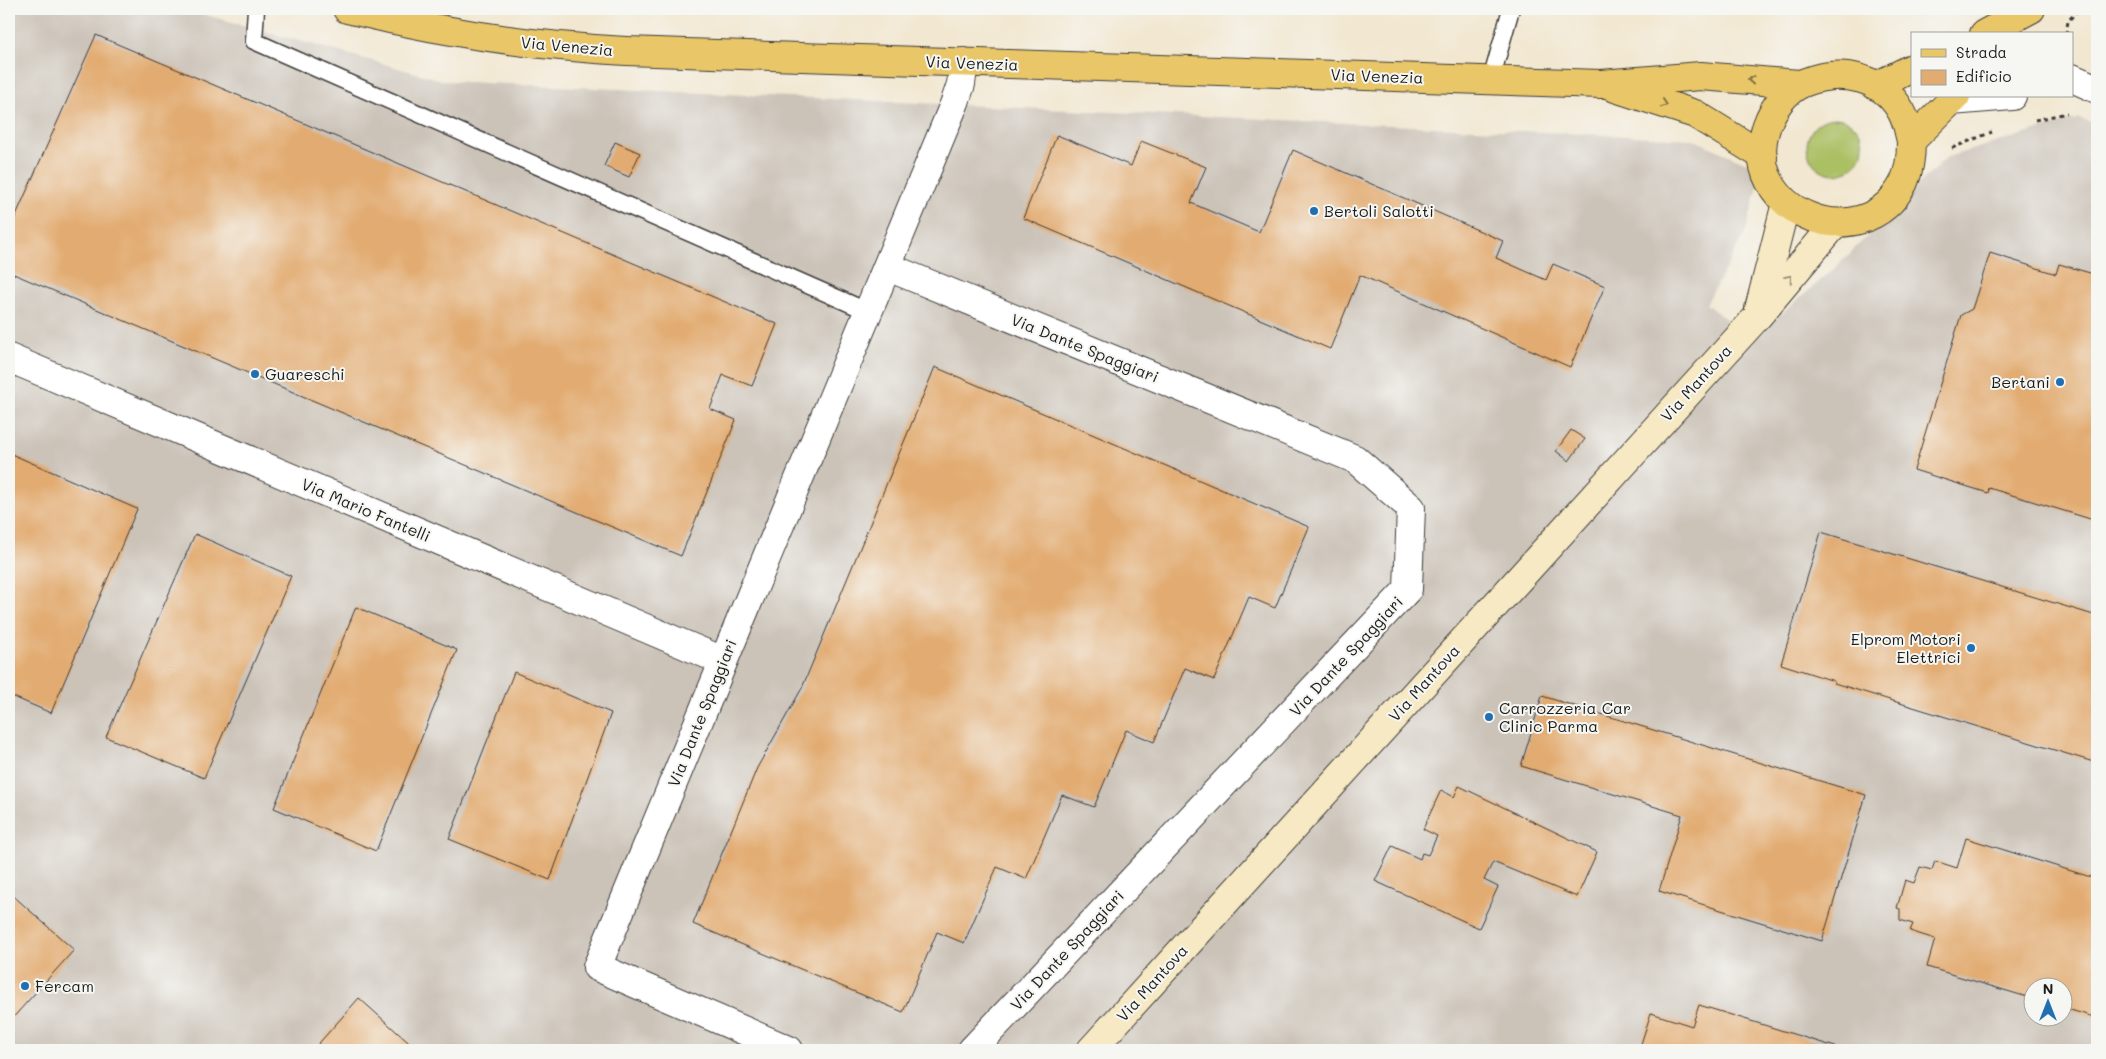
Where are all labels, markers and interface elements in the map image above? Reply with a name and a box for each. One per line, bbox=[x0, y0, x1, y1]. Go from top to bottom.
street label: Via Venezia bbox=[520, 31, 614, 60]
legend bbox=[1911, 32, 2074, 98]
text: Strada bbox=[1956, 42, 2007, 62]
street label: Via Venezia bbox=[925, 50, 1019, 75]
street label: Via Venezia bbox=[1330, 63, 1424, 88]
text: Edificio bbox=[1956, 66, 2012, 86]
one-way arrow bbox=[1746, 75, 1754, 86]
one-way arrow bbox=[1660, 98, 1668, 108]
place label: Bertoli Salotti bbox=[1324, 200, 1434, 221]
marker: Bertoli Salotti bbox=[1308, 205, 1320, 217]
one-way arrow bbox=[1783, 275, 1792, 284]
street label: Via Dante Spaggiari bbox=[1008, 308, 1162, 387]
street label: Via Mantova bbox=[1655, 340, 1736, 426]
place label: Guareschi bbox=[265, 363, 345, 384]
marker: Guareschi bbox=[249, 368, 261, 380]
place label: Bertani bbox=[1991, 371, 2050, 392]
marker: Bertani bbox=[2054, 376, 2066, 388]
street label: Via Mario Fantelli bbox=[298, 473, 434, 546]
street label: Via Dante Spaggiari bbox=[1284, 591, 1407, 720]
place label: Elprom Motori Elettrici bbox=[1851, 628, 1961, 667]
street label: Via Dante Spaggiari bbox=[662, 636, 741, 790]
street label: Via Mantova bbox=[1383, 640, 1464, 726]
marker: Elprom Motori Elettrici bbox=[1965, 642, 1977, 654]
place label: Carrozzeria Car Clinic Parma bbox=[1499, 697, 1631, 736]
marker: Carrozzeria Car Clinic Parma bbox=[1483, 711, 1495, 723]
street label: Via Dante Spaggiari bbox=[1005, 885, 1128, 1014]
street label: Via Mantova bbox=[1111, 940, 1192, 1026]
place label: Fercam bbox=[35, 975, 94, 996]
north arrow bbox=[2024, 976, 2074, 1026]
text: N bbox=[2043, 979, 2053, 998]
marker: Fercam bbox=[19, 980, 31, 992]

